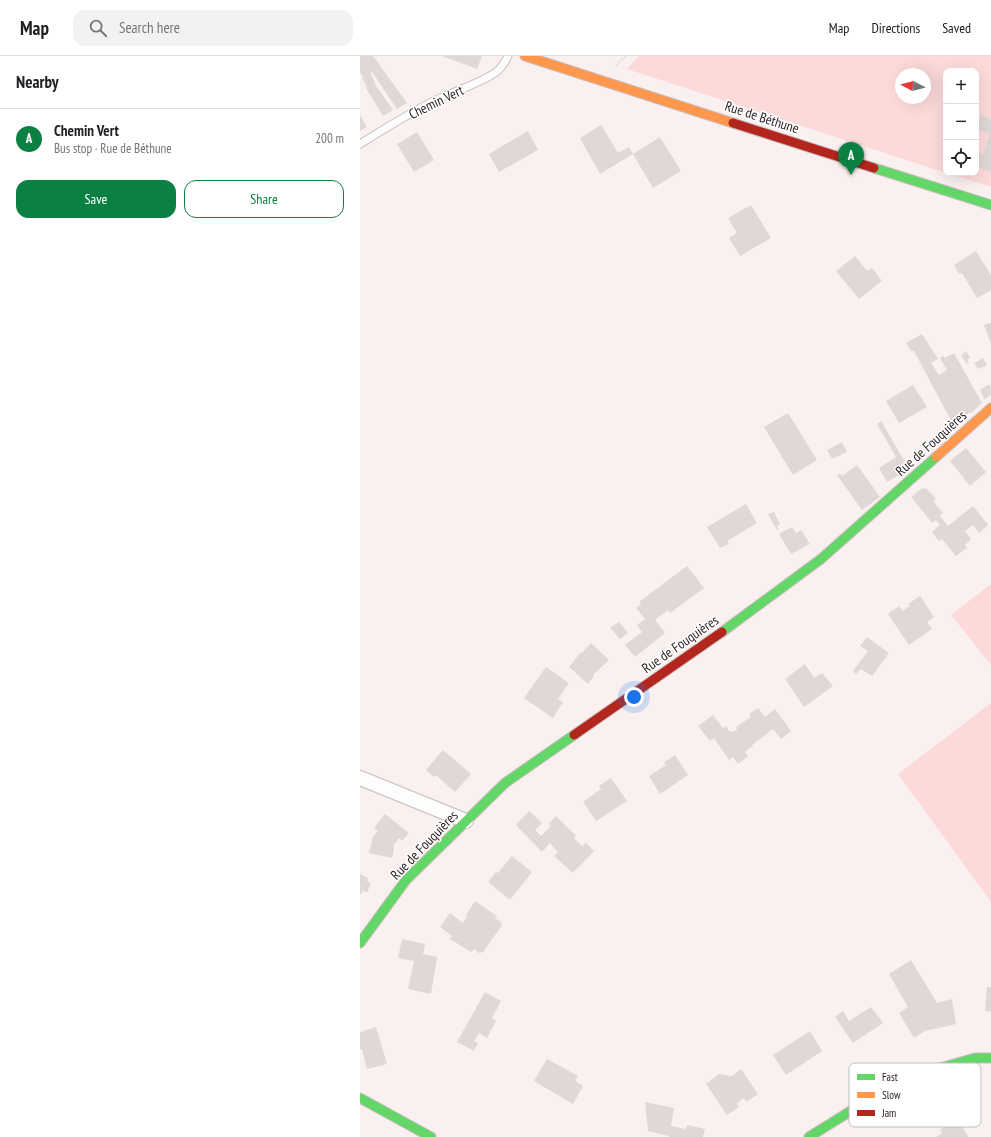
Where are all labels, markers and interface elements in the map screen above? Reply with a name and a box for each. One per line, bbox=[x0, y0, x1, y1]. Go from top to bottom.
search box bbox=[73, 10, 353, 46]
text: Map bbox=[20, 16, 49, 40]
icon: search bbox=[87, 17, 109, 39]
text: Search here bbox=[119, 18, 180, 37]
text: Map bbox=[829, 19, 849, 37]
text: Directions bbox=[871, 19, 920, 37]
text: Saved bbox=[942, 19, 971, 37]
north arrow bbox=[895, 68, 931, 104]
map controls bbox=[943, 68, 979, 176]
button: + bbox=[943, 68, 979, 104]
text: Nearby bbox=[16, 71, 59, 93]
street label: Chemin Vert bbox=[406, 81, 467, 123]
street label: Rue de Béthune bbox=[723, 97, 801, 137]
button: − bbox=[943, 104, 979, 140]
text: Chemin Vert bbox=[54, 121, 119, 140]
text: A bbox=[26, 130, 32, 147]
text: 200 m bbox=[315, 130, 344, 147]
text: Bus stop · Rue de Béthune bbox=[54, 140, 172, 157]
button: locate bbox=[943, 140, 979, 176]
pin: A bbox=[838, 142, 864, 175]
button: Save bbox=[16, 180, 176, 218]
button: Share bbox=[184, 180, 344, 218]
street label: Rue de Fouquières bbox=[892, 406, 970, 480]
street label: Rue de Fouquières bbox=[638, 611, 722, 677]
your location bbox=[624, 687, 644, 707]
street label: Rue de Fouquières bbox=[386, 806, 462, 883]
legend bbox=[849, 1063, 981, 1127]
text: Fast bbox=[882, 1070, 898, 1084]
text: Slow bbox=[882, 1088, 901, 1102]
text: Jam bbox=[881, 1106, 896, 1120]

